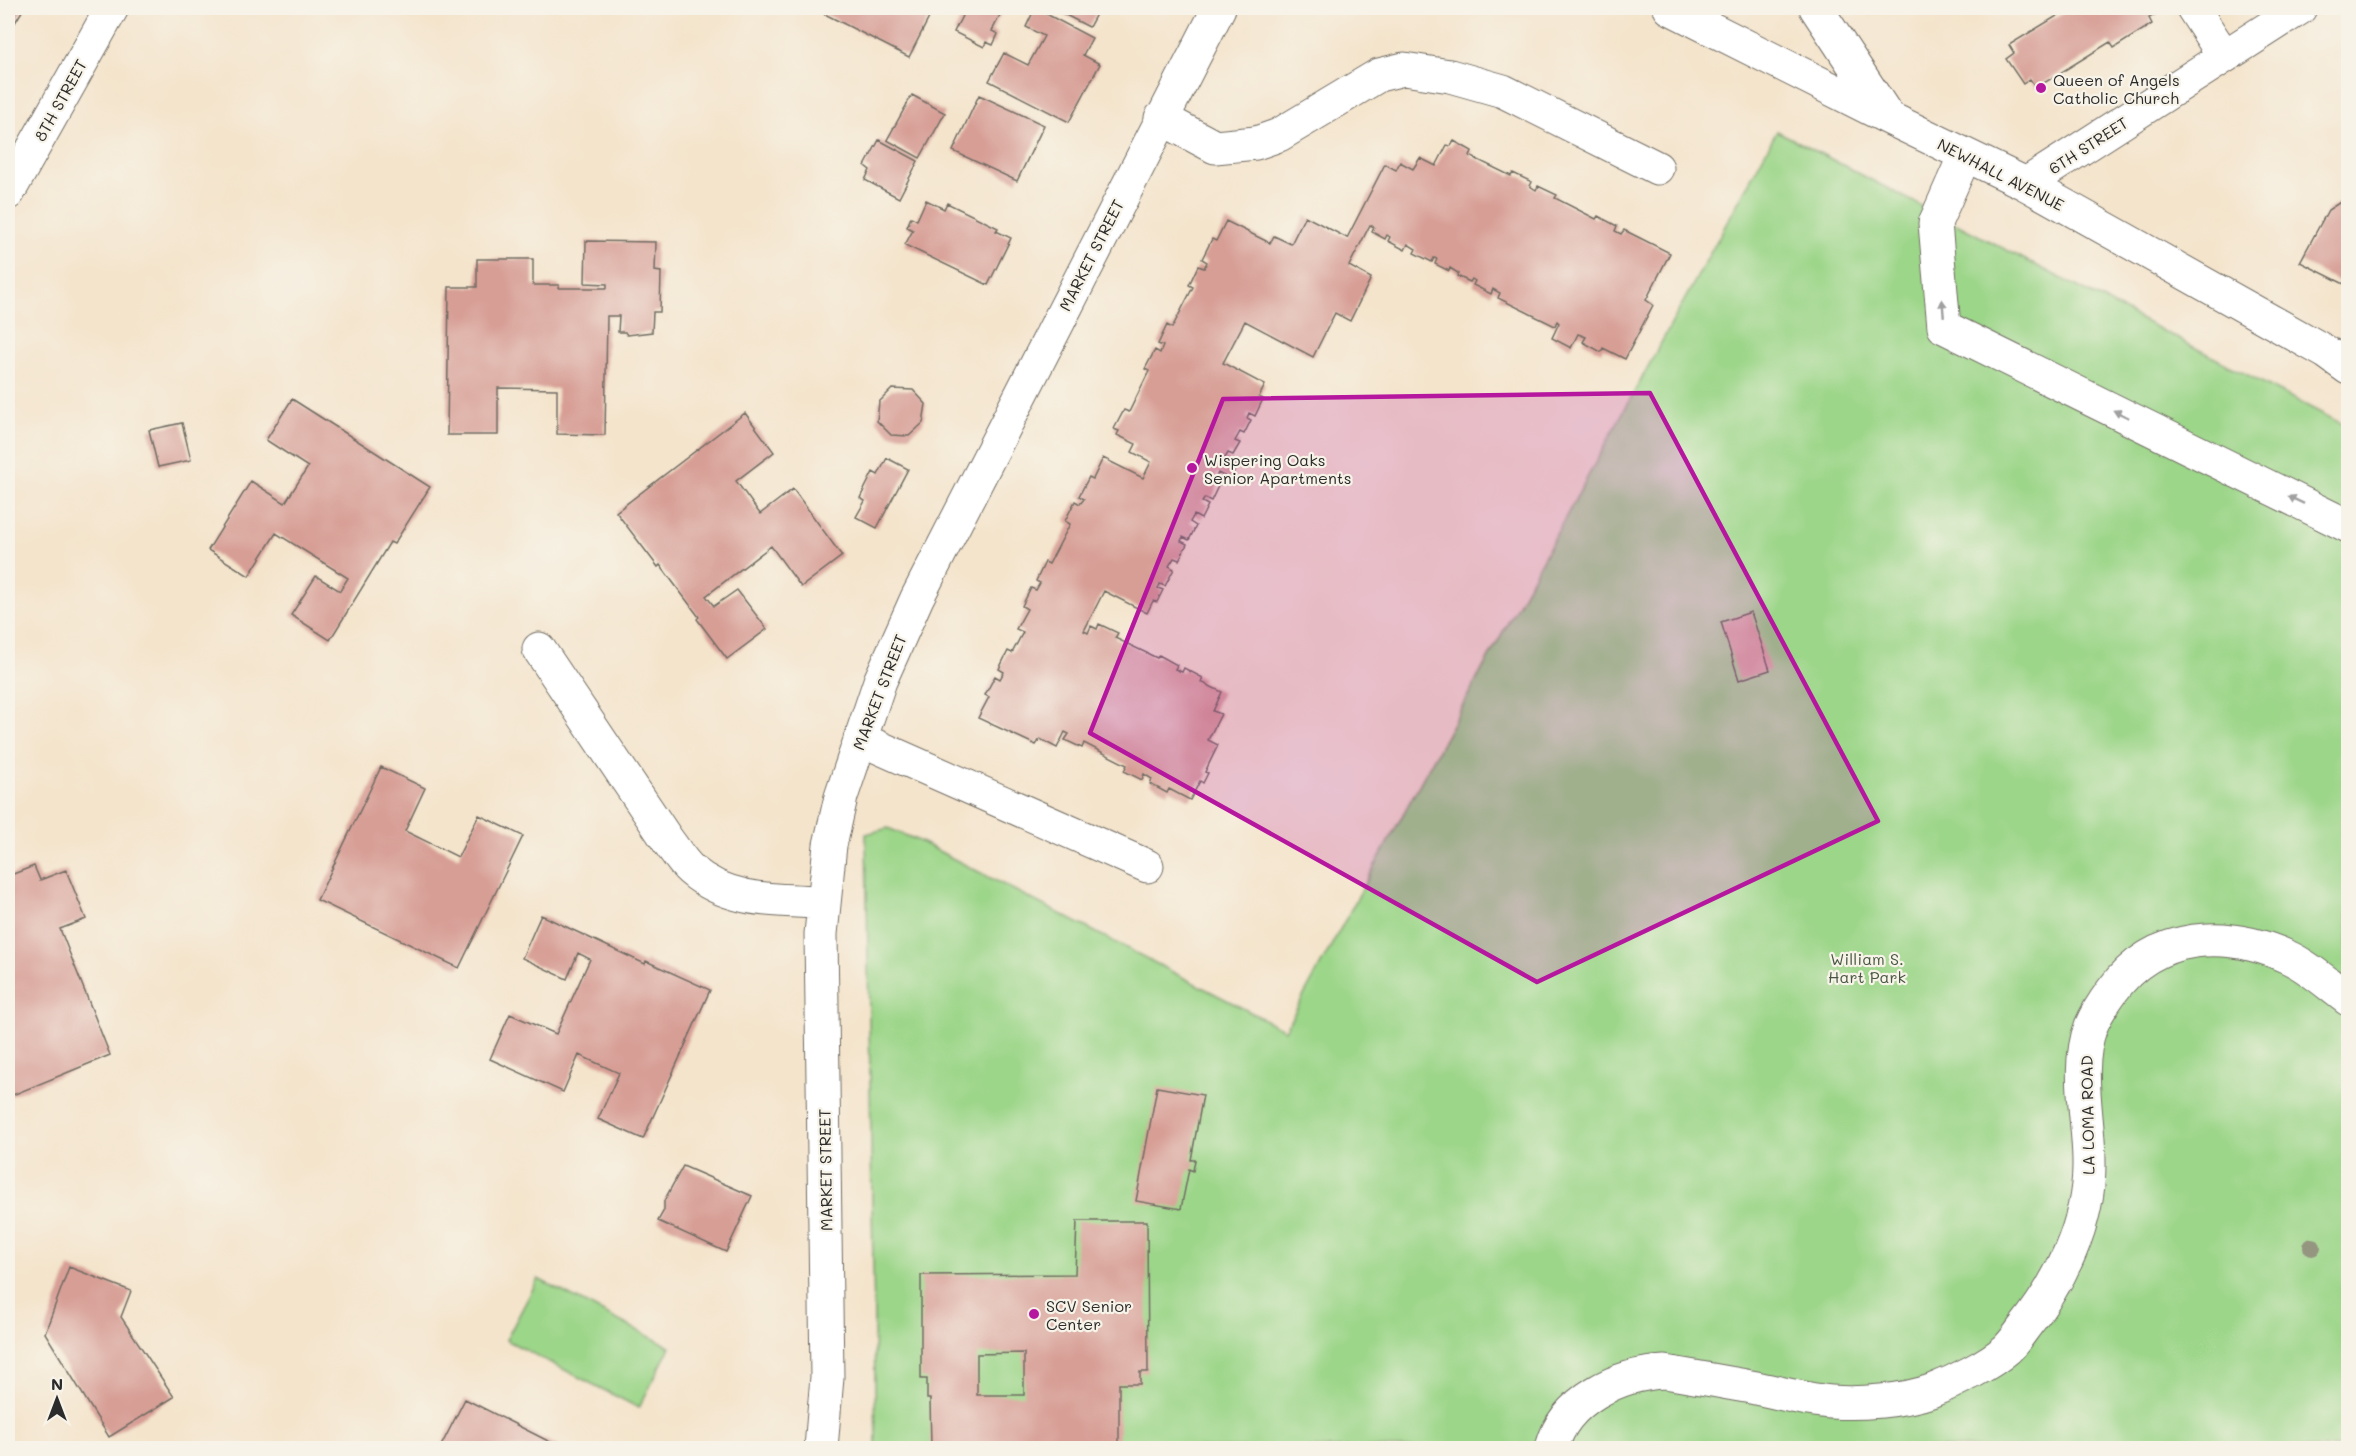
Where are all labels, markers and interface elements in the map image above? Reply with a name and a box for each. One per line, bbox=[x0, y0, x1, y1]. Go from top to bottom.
street label: 8TH STREET bbox=[29, 55, 91, 145]
place label: Queen of Angels Catholic Church bbox=[2053, 69, 2180, 108]
marker: Queen of Angels Catholic Church bbox=[2034, 81, 2048, 95]
street label: 6TH STREET bbox=[2044, 111, 2132, 178]
street label: NEWHALL AVENUE bbox=[1934, 133, 2068, 215]
street label: MARKET STREET bbox=[1054, 196, 1128, 314]
one-way arrow bbox=[1938, 299, 1947, 318]
one-way arrow bbox=[2112, 410, 2129, 419]
place label: Wispering Oaks Senior Apartments bbox=[1204, 449, 1352, 488]
marker: Wispering Oaks Senior Apartments bbox=[1185, 461, 1199, 475]
one-way arrow bbox=[2287, 496, 2305, 506]
street label: MARKET STREET bbox=[847, 631, 911, 753]
park label: William S. Hart Park bbox=[1828, 948, 1906, 987]
street label: LA LOMA ROAD bbox=[2075, 1055, 2099, 1175]
street label: MARKET STREET bbox=[813, 1109, 837, 1231]
place label: SCV Senior Center bbox=[1046, 1295, 1132, 1334]
marker: SCV Senior Center bbox=[1027, 1307, 1041, 1321]
north arrow bbox=[27, 1369, 87, 1429]
text: N bbox=[51, 1373, 63, 1394]

